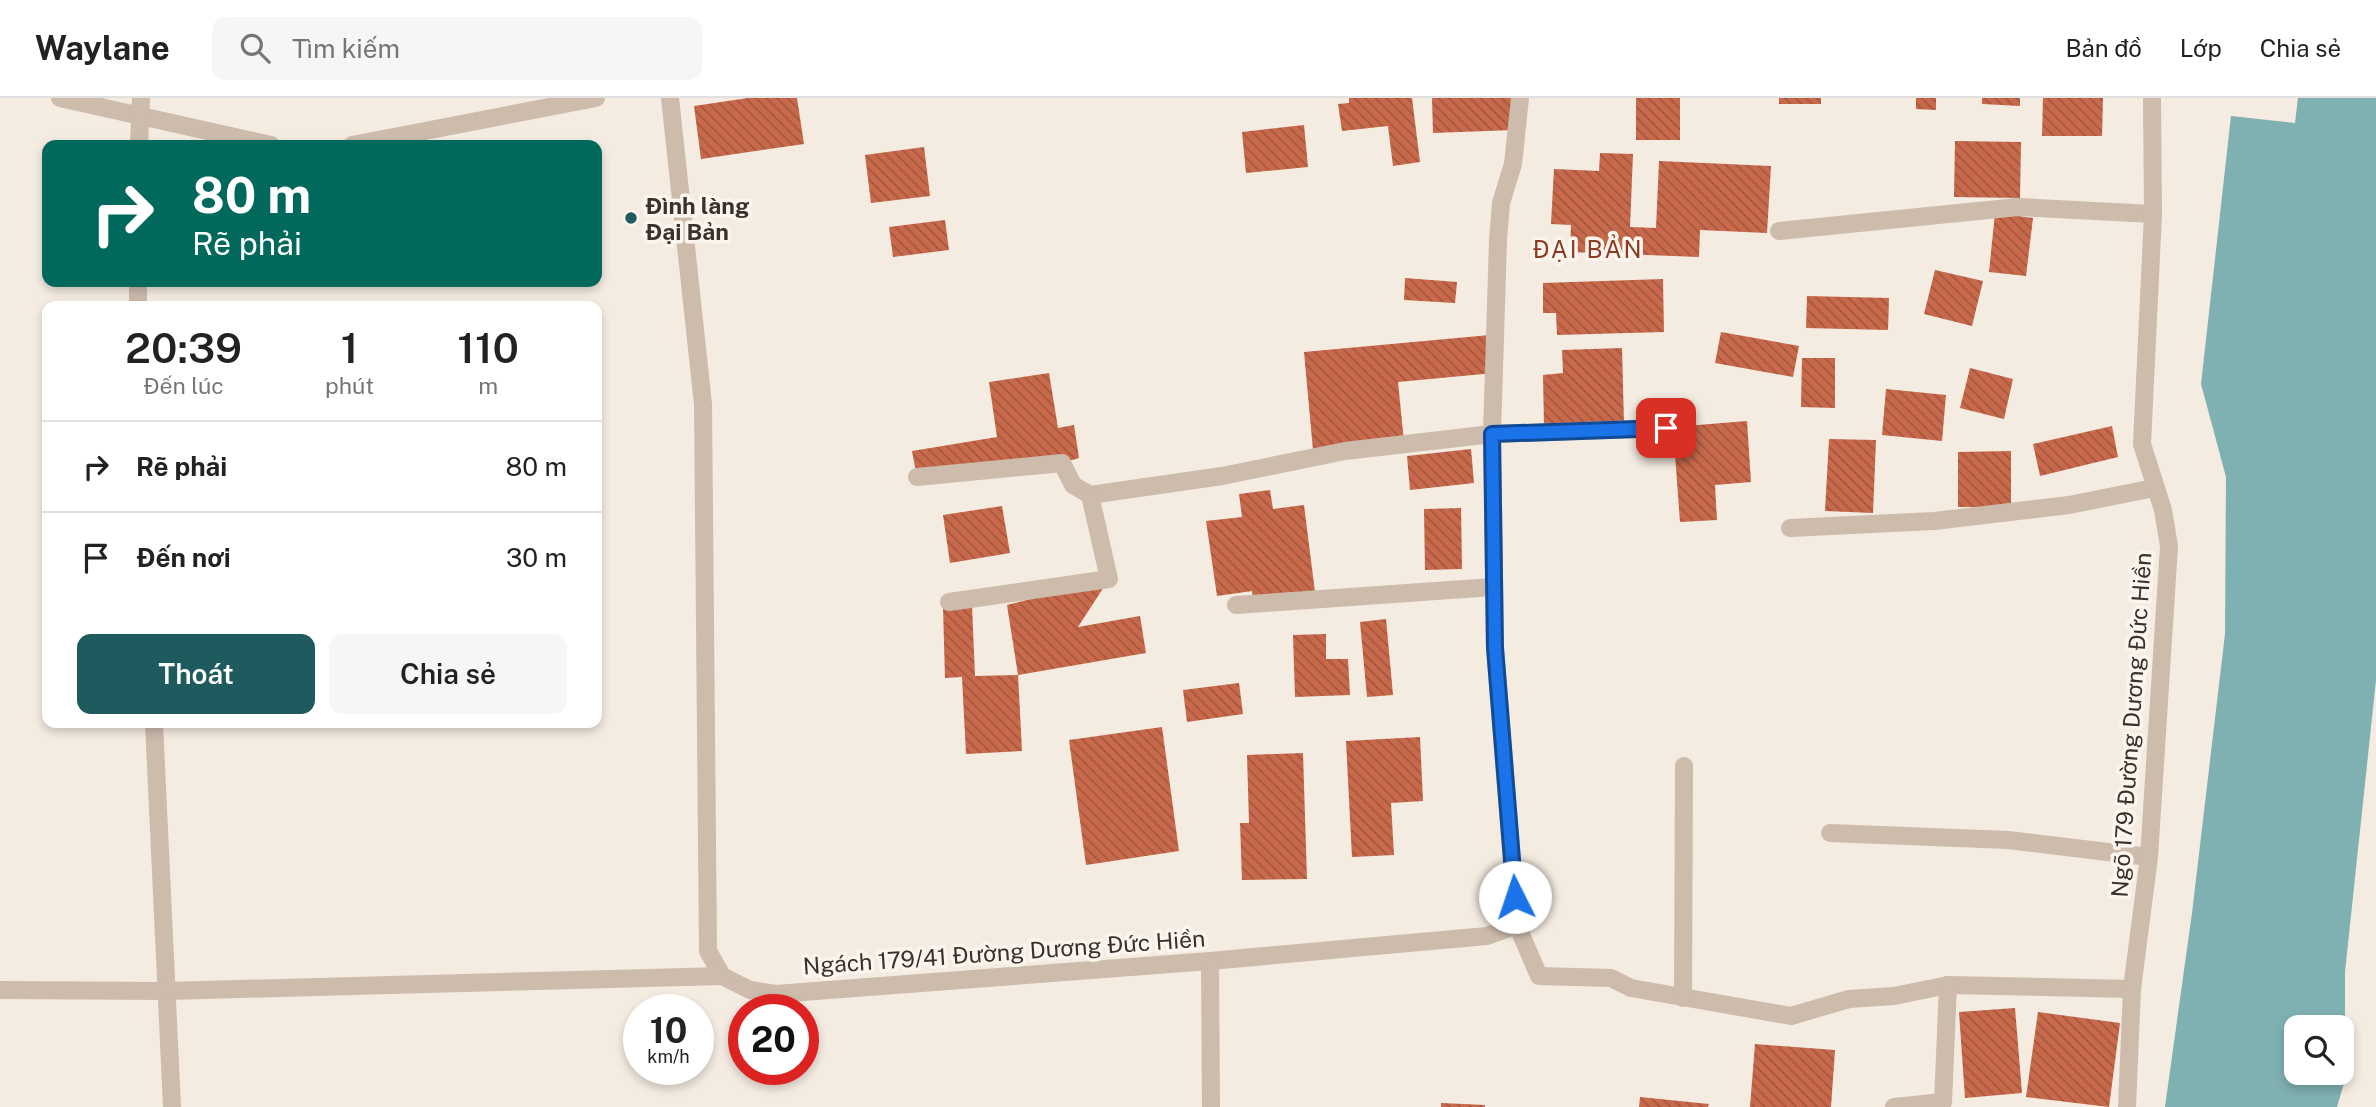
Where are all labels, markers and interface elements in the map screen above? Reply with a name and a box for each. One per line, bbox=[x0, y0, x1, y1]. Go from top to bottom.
search box bbox=[212, 17, 702, 80]
text: Waylane bbox=[35, 29, 170, 67]
icon: search bbox=[236, 29, 274, 67]
text: Tìm kiếm bbox=[292, 33, 400, 64]
text: Bản đồ bbox=[2065, 34, 2142, 62]
text: Lớp bbox=[2180, 34, 2222, 62]
text: Chia sẻ bbox=[2260, 34, 2341, 62]
text: 80 m bbox=[192, 166, 311, 224]
icon: right bbox=[77, 168, 168, 259]
place label: Đình làng Đại Bản bbox=[645, 192, 749, 245]
marker: Đình làng Đại Bản bbox=[623, 210, 639, 226]
text: Rẽ phải bbox=[192, 225, 302, 262]
district label: ĐẠI BẢN bbox=[1532, 234, 1644, 263]
text: 20:39 bbox=[125, 323, 242, 372]
text: 1 bbox=[341, 323, 358, 372]
text: 110 bbox=[457, 323, 519, 372]
text: Đến lúc bbox=[143, 372, 224, 399]
text: phút bbox=[325, 372, 374, 399]
text: m bbox=[478, 372, 498, 399]
pin bbox=[1636, 398, 1696, 458]
icon: arrive bbox=[1647, 409, 1685, 447]
icon: right bbox=[77, 448, 115, 486]
text: Rẽ phải bbox=[136, 451, 227, 482]
text: 80 m bbox=[506, 451, 567, 482]
icon: arrive bbox=[77, 539, 115, 577]
text: Đến nơi bbox=[136, 542, 231, 573]
text: 30 m bbox=[506, 542, 567, 573]
street label: Ngõ 179 Đường Dương Đức Hiền bbox=[2105, 552, 2157, 898]
button: Thoát bbox=[77, 634, 315, 714]
button: Chia sẻ bbox=[329, 634, 567, 714]
position arrow bbox=[1478, 860, 1552, 934]
street label: Ngách 179/41 Đường Dương Đức Hiền bbox=[802, 924, 1206, 980]
speed limit sign: 20 bbox=[728, 994, 819, 1085]
text: 10 bbox=[650, 1010, 687, 1051]
map controls bbox=[2284, 1015, 2354, 1085]
button: search bbox=[2284, 1015, 2354, 1085]
text: km/h bbox=[647, 1046, 690, 1067]

